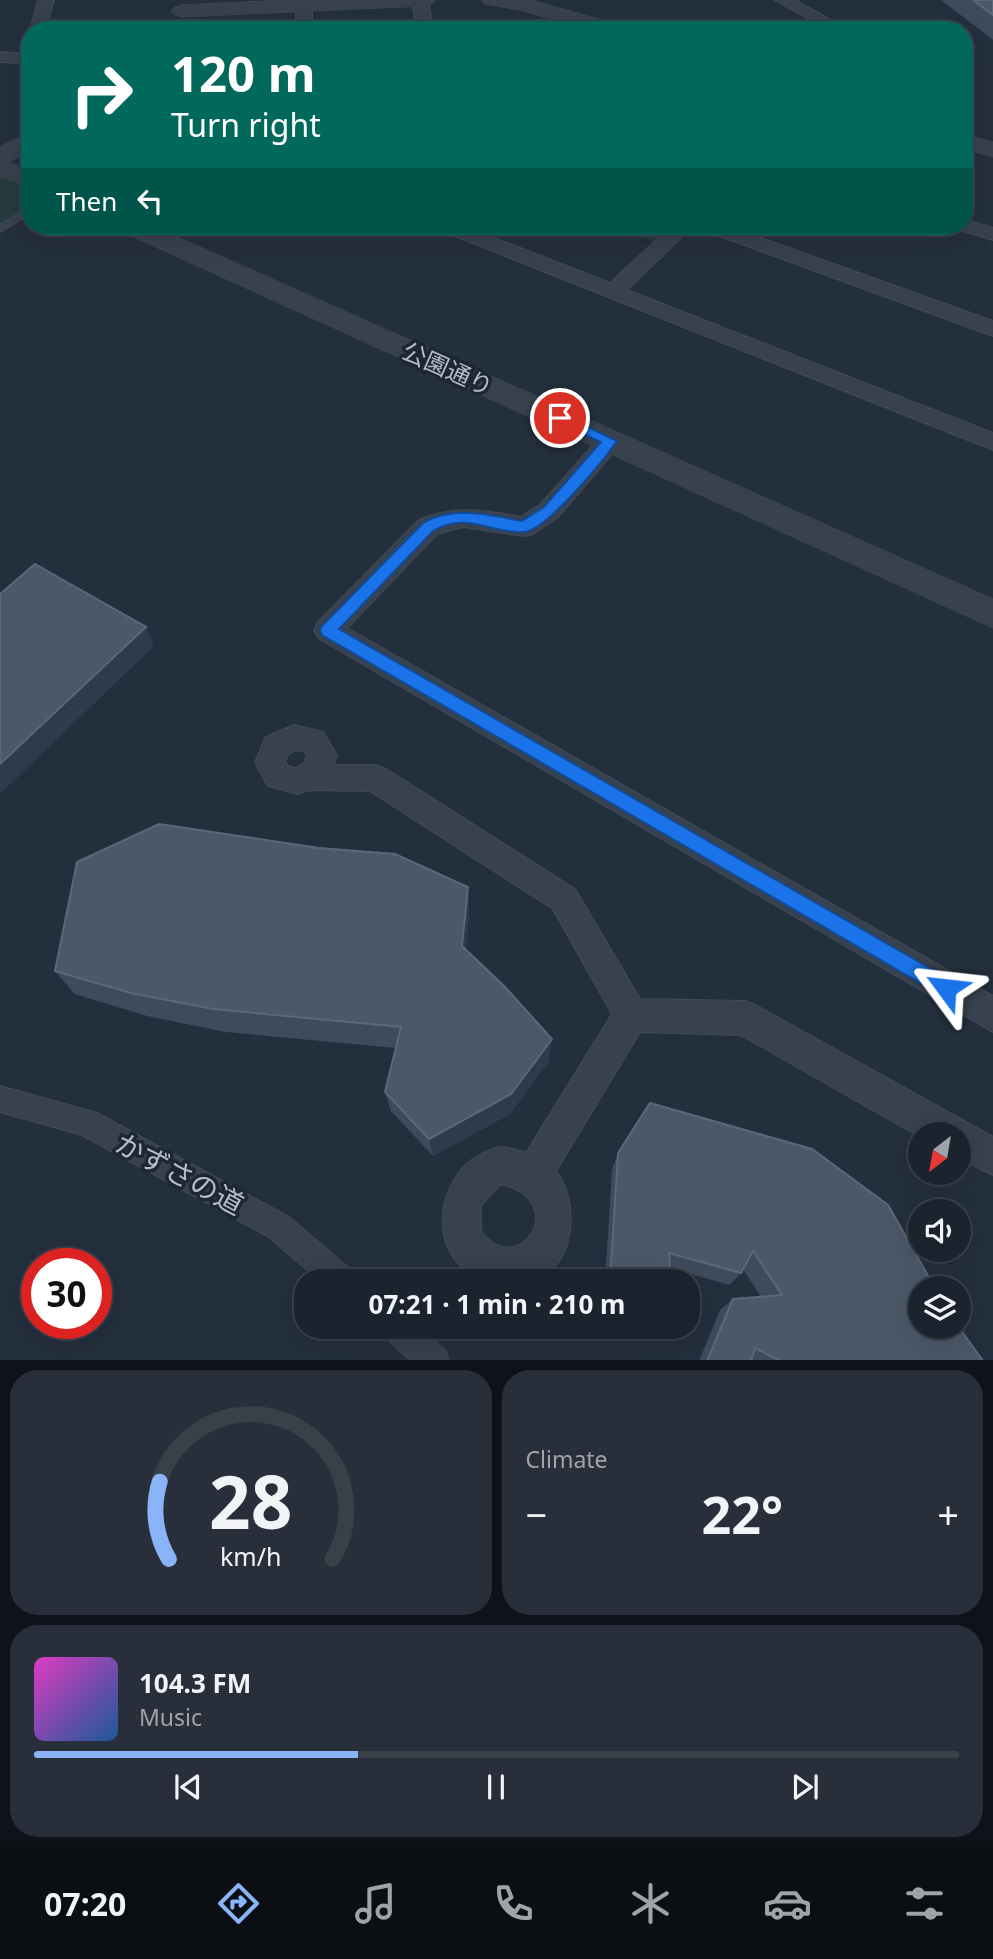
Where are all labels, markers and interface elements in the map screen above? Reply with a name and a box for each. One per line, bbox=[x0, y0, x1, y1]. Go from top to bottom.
text: 120 m bbox=[171, 40, 316, 106]
icon: right bbox=[56, 49, 147, 140]
text: Turn right bbox=[171, 103, 321, 146]
icon: left bbox=[131, 182, 169, 220]
text: Then bbox=[56, 183, 117, 219]
street label: 公園通り bbox=[397, 333, 499, 403]
pin bbox=[530, 388, 590, 448]
icon: arrive bbox=[541, 399, 579, 437]
position arrow bbox=[909, 951, 983, 1025]
north arrow bbox=[908, 1122, 971, 1185]
map controls bbox=[908, 1122, 971, 1339]
street label: かずさの道 bbox=[109, 1123, 251, 1223]
button: sound bbox=[908, 1199, 971, 1262]
speed limit sign: 30 bbox=[21, 1248, 112, 1339]
button: layers bbox=[908, 1276, 971, 1339]
text: 07:21 · 1 min · 210 m bbox=[369, 1286, 625, 1322]
text: Climate bbox=[526, 1443, 608, 1475]
text: 28 bbox=[209, 1451, 292, 1550]
text: 22° bbox=[701, 1478, 783, 1549]
text: − bbox=[526, 1488, 547, 1540]
text: + bbox=[937, 1488, 959, 1540]
text: km/h bbox=[220, 1538, 282, 1572]
text: 104.3 FM bbox=[139, 1665, 251, 1701]
text: Music bbox=[139, 1701, 202, 1733]
icon: previous bbox=[169, 1768, 207, 1806]
icon: pause bbox=[477, 1768, 515, 1806]
icon: next bbox=[786, 1768, 824, 1806]
icon: directions bbox=[214, 1879, 263, 1928]
icon: music bbox=[351, 1879, 400, 1928]
icon: phone bbox=[489, 1879, 538, 1928]
icon: climate bbox=[626, 1879, 675, 1928]
icon: car bbox=[763, 1879, 812, 1928]
icon: filters bbox=[900, 1879, 949, 1928]
text: 07:20 bbox=[44, 1882, 126, 1925]

